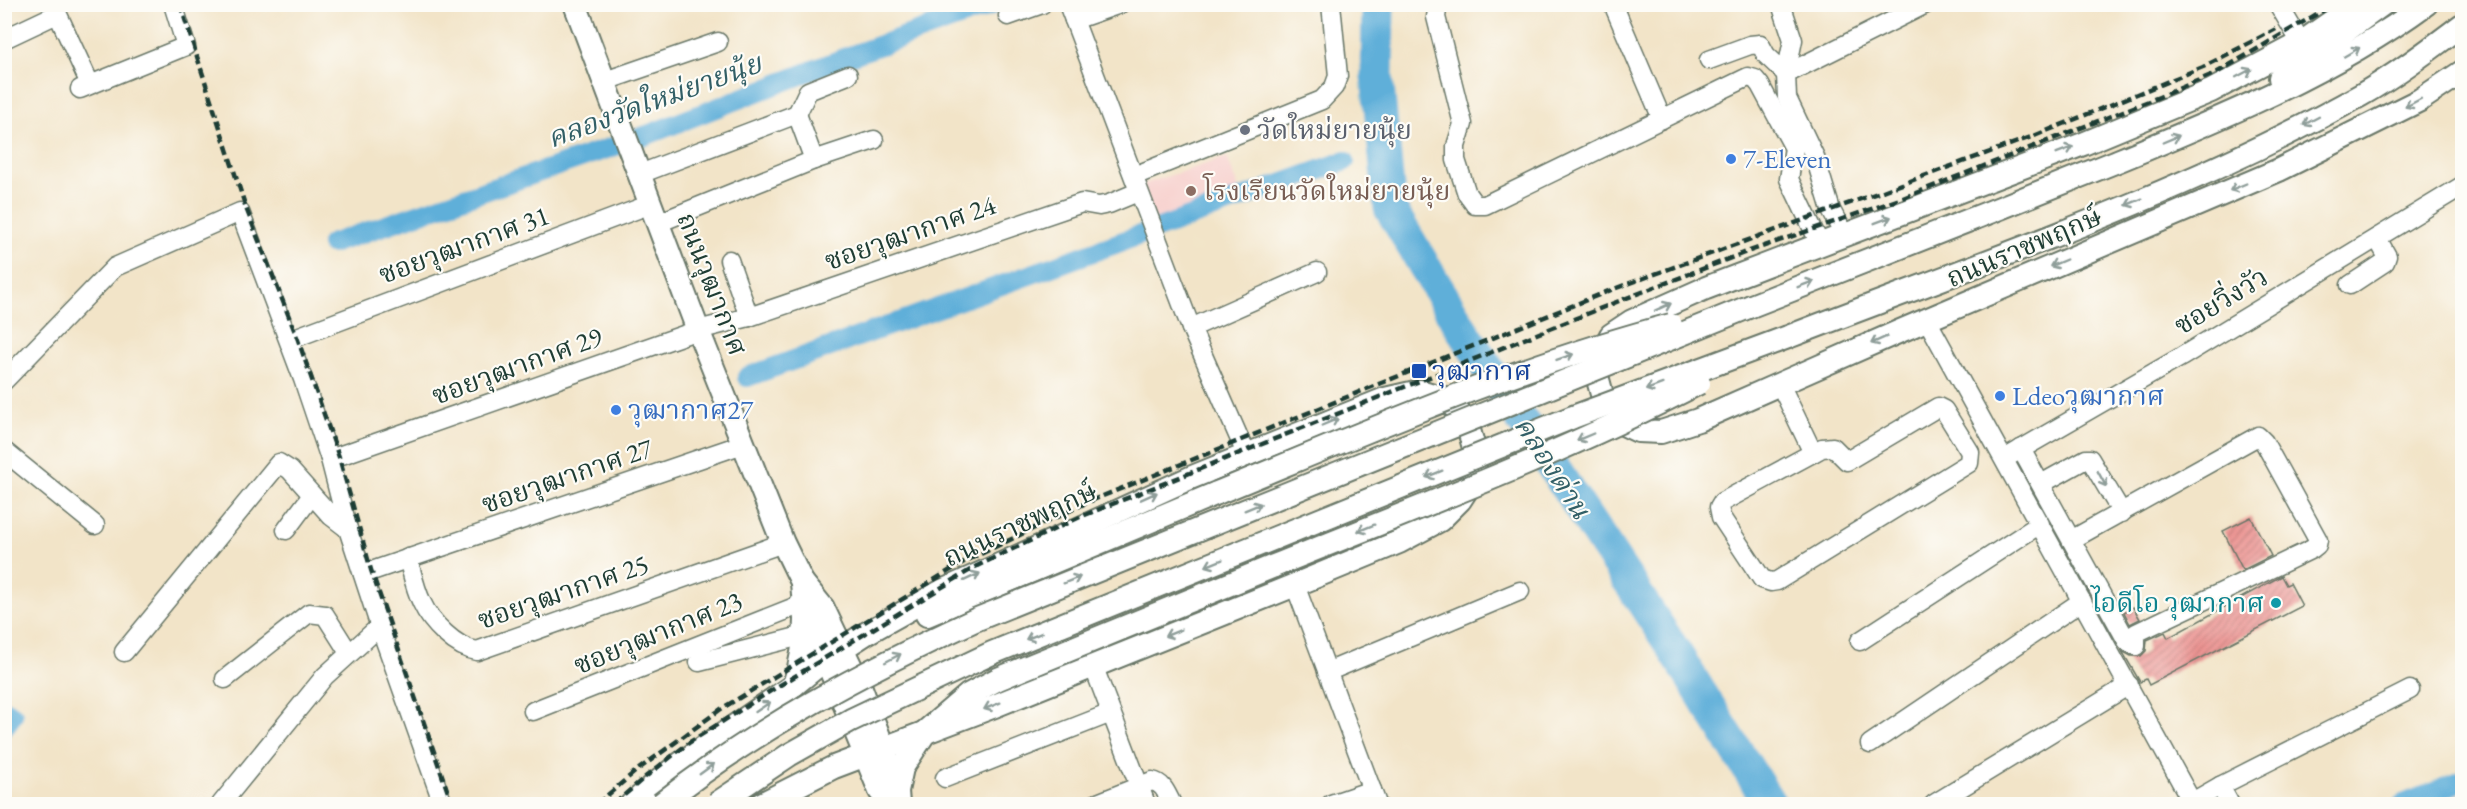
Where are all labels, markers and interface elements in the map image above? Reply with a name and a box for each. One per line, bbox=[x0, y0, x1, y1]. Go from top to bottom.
water label: คลองวัดใหม่ยายนุ้ย bbox=[542, 43, 769, 156]
one-way arrow bbox=[2343, 46, 2360, 58]
one-way arrow bbox=[2235, 67, 2252, 79]
one-way arrow bbox=[2405, 98, 2423, 109]
place label: วัดใหม่ยายนุ้ย bbox=[1257, 112, 1412, 148]
one-way arrow bbox=[2303, 116, 2321, 127]
marker: วัดใหม่ยายนุ้ย bbox=[1238, 123, 1252, 137]
one-way arrow bbox=[2162, 133, 2180, 144]
place label: 7-Eleven bbox=[1743, 141, 1832, 176]
one-way arrow bbox=[2055, 144, 2074, 155]
marker: 7-Eleven bbox=[1724, 152, 1738, 166]
place label: โรงเรียนวัดใหม่ยายนุ้ย bbox=[1202, 173, 1450, 209]
one-way arrow bbox=[2229, 182, 2247, 194]
marker: โรงเรียนวัดใหม่ยายนุ้ย bbox=[1184, 184, 1198, 198]
street label: ซอยวุฒากาศ 24 bbox=[820, 187, 1001, 279]
one-way arrow bbox=[2126, 197, 2144, 208]
street label: ซอยวุฒากาศ 31 bbox=[374, 198, 554, 292]
street label: ถนนราชพฤกษ์ bbox=[1941, 198, 2107, 295]
street label: ถนนวุฒากาศ bbox=[668, 207, 756, 361]
one-way arrow bbox=[1873, 214, 1892, 225]
one-way arrow bbox=[2049, 258, 2068, 269]
street label: ซอยวิ่งวัว bbox=[2167, 258, 2274, 342]
one-way arrow bbox=[1796, 278, 1815, 289]
one-way arrow bbox=[1653, 301, 1671, 312]
street label: ซอยวุฒากาศ 29 bbox=[427, 319, 607, 413]
one-way arrow bbox=[1870, 335, 1888, 346]
one-way arrow bbox=[1555, 351, 1574, 362]
place label: วุฒากาศ bbox=[1432, 353, 1531, 389]
marker: วุฒากาศ bbox=[1410, 362, 1428, 380]
place label: Ldeoวุฒากาศ bbox=[2012, 378, 2164, 414]
one-way arrow bbox=[1645, 382, 1664, 393]
marker: Ldeoวุฒากาศ bbox=[1993, 389, 2007, 403]
place label: วุฒากาศ27 bbox=[628, 392, 754, 428]
marker: วุฒากาศ27 bbox=[609, 403, 623, 417]
water label: คลองด่าน bbox=[1507, 409, 1600, 525]
one-way arrow bbox=[1320, 416, 1338, 427]
street label: ซอยวุฒากาศ 27 bbox=[477, 430, 658, 522]
one-way arrow bbox=[1576, 432, 1594, 444]
one-way arrow bbox=[1425, 469, 1443, 480]
one-way arrow bbox=[2097, 470, 2109, 487]
street label: ถนนราชพฤกษ์ bbox=[937, 473, 1103, 574]
one-way arrow bbox=[1140, 490, 1158, 501]
one-way arrow bbox=[1243, 501, 1261, 512]
one-way arrow bbox=[1357, 523, 1376, 534]
street label: ซอยวุฒากาศ 25 bbox=[473, 546, 653, 638]
one-way arrow bbox=[1205, 558, 1224, 569]
one-way arrow bbox=[963, 571, 981, 583]
one-way arrow bbox=[1062, 574, 1080, 585]
street label: ซอยวุฒากาศ 23 bbox=[568, 583, 748, 683]
place label: ไอดีโอ วุฒากาศ bbox=[2089, 585, 2264, 621]
marker: ไอดีโอ วุฒากาศ bbox=[2269, 596, 2283, 610]
one-way arrow bbox=[1164, 628, 1183, 639]
one-way arrow bbox=[1025, 631, 1043, 642]
one-way arrow bbox=[884, 652, 902, 664]
one-way arrow bbox=[754, 701, 771, 713]
one-way arrow bbox=[984, 701, 1002, 712]
one-way arrow bbox=[699, 762, 715, 775]

